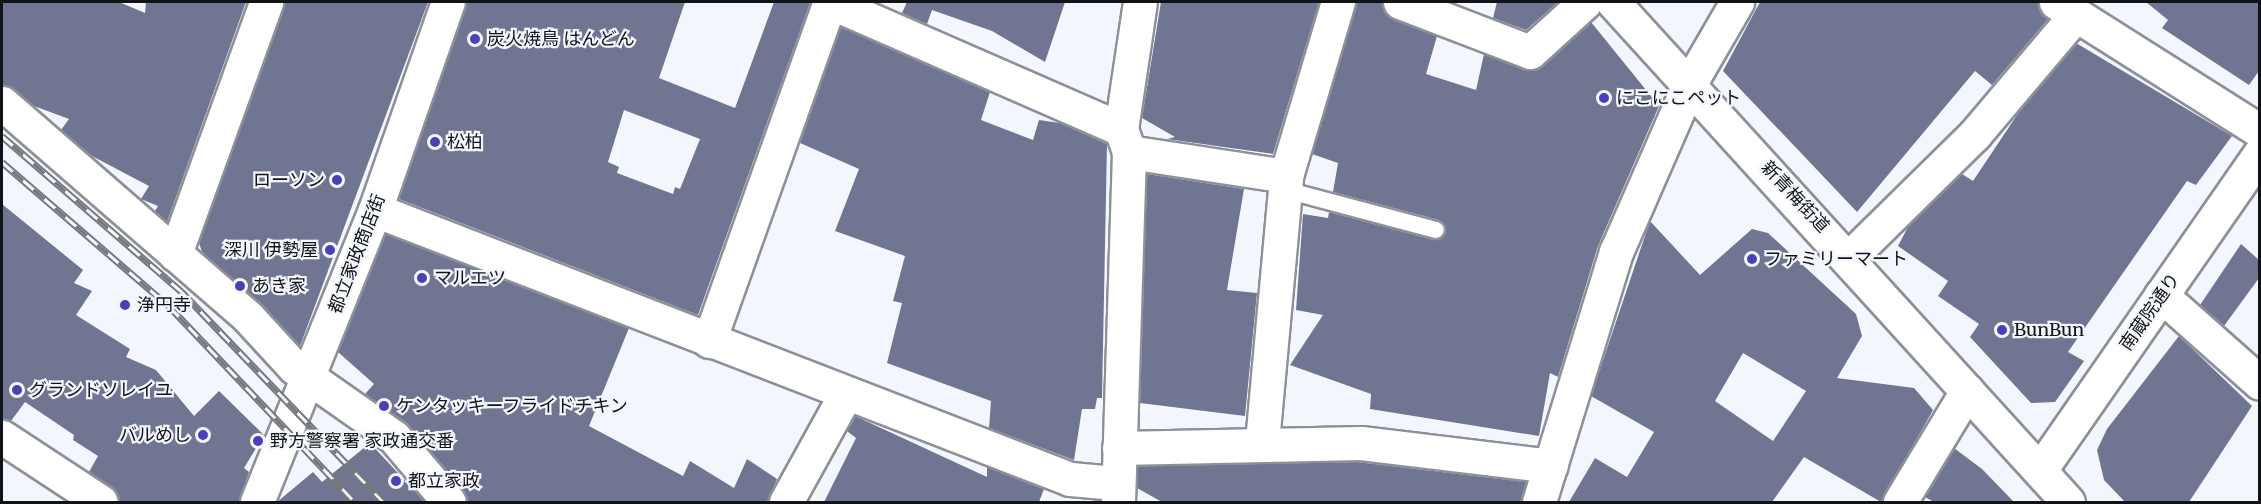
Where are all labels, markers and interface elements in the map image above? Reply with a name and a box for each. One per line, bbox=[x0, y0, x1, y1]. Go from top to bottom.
place label: 炭火焼鳥 はんどん bbox=[487, 28, 635, 50]
marker: 炭火焼鳥 はんどん bbox=[468, 32, 482, 46]
place label: にこにこペット bbox=[1616, 87, 1742, 109]
marker: にこにこペット bbox=[1597, 91, 1611, 105]
place label: 松柏 bbox=[447, 131, 483, 153]
marker: 松柏 bbox=[428, 135, 442, 149]
street label: 新青梅街道 bbox=[1756, 157, 1834, 237]
place label: ローソン bbox=[253, 169, 325, 191]
marker: ローソン bbox=[330, 173, 344, 187]
street label: 都立家政商店街 bbox=[324, 191, 390, 317]
place label: 深川 伊勢屋 bbox=[224, 239, 318, 261]
marker: 深川 伊勢屋 bbox=[323, 243, 337, 257]
place label: ファミリーマート bbox=[1764, 248, 1908, 270]
marker: ファミリーマート bbox=[1745, 252, 1759, 266]
place label: マルエツ bbox=[434, 267, 506, 289]
street label: 南蔵院通り bbox=[2115, 269, 2185, 355]
marker: マルエツ bbox=[415, 271, 429, 285]
place label: あき家 bbox=[252, 275, 306, 297]
marker: あき家 bbox=[233, 279, 247, 293]
place label: 浄円寺 bbox=[137, 294, 191, 316]
marker: 浄円寺 bbox=[118, 298, 132, 312]
place label: BunBun bbox=[2014, 319, 2084, 341]
marker: BunBun bbox=[1995, 323, 2009, 337]
place label: グランドソレイユ bbox=[29, 379, 173, 401]
marker: グランドソレイユ bbox=[10, 383, 24, 397]
place label: ケンタッキーフライドチキン bbox=[396, 395, 630, 417]
marker: ケンタッキーフライドチキン bbox=[377, 399, 391, 413]
place label: バルめし bbox=[119, 424, 191, 446]
marker: バルめし bbox=[196, 428, 210, 442]
place label: 野方警察署 家政通交番 bbox=[270, 430, 454, 452]
marker: 野方警察署 家政通交番 bbox=[251, 434, 265, 448]
place label: 都立家政 bbox=[408, 470, 480, 492]
marker: 都立家政 bbox=[389, 474, 403, 488]

